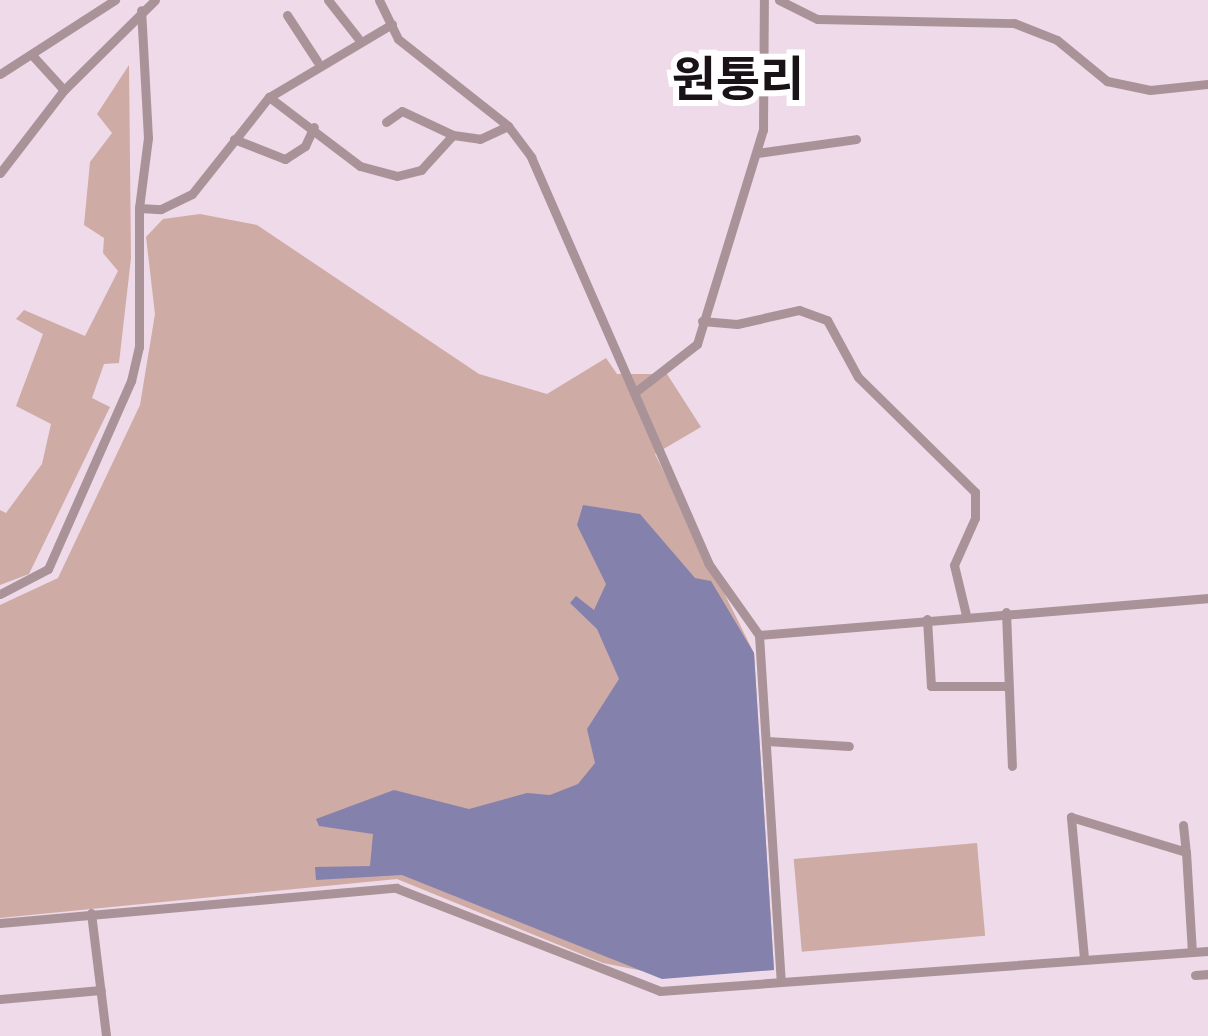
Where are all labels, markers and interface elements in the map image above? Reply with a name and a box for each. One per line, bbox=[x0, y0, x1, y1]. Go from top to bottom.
district label: 원통리 bbox=[672, 49, 804, 107]

